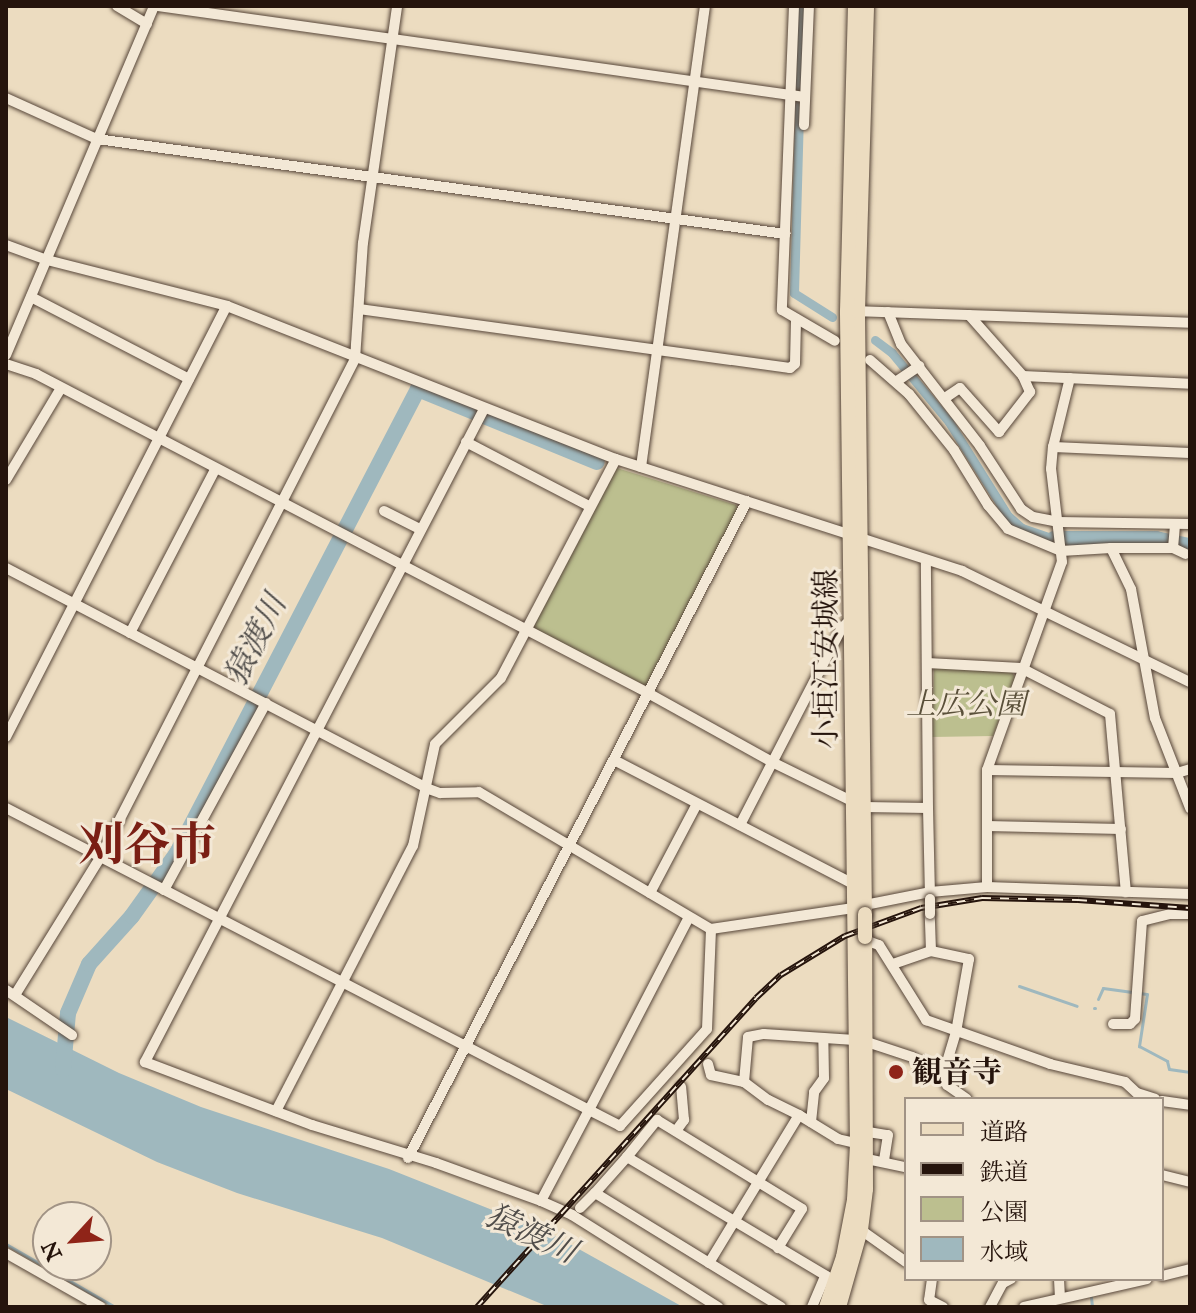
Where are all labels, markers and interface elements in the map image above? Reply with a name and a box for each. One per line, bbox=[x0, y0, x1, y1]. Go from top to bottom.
street label: 小垣江安城線 bbox=[808, 569, 844, 749]
water label: 猿渡川 bbox=[217, 589, 295, 691]
park label: 上広公園 bbox=[906, 686, 1026, 722]
district label: 刈谷市 bbox=[78, 817, 216, 873]
place label: 観音寺 bbox=[912, 1054, 1002, 1090]
marker: 観音寺 bbox=[887, 1063, 905, 1081]
legend bbox=[904, 1097, 1164, 1281]
text: 道路 bbox=[980, 1117, 1028, 1147]
text: 鉄道 bbox=[980, 1157, 1028, 1187]
water label: 猿渡川 bbox=[479, 1196, 583, 1272]
text: 公園 bbox=[980, 1197, 1028, 1227]
north arrow bbox=[32, 1201, 112, 1281]
text: N bbox=[36, 1237, 68, 1265]
text: 水域 bbox=[980, 1237, 1028, 1267]

